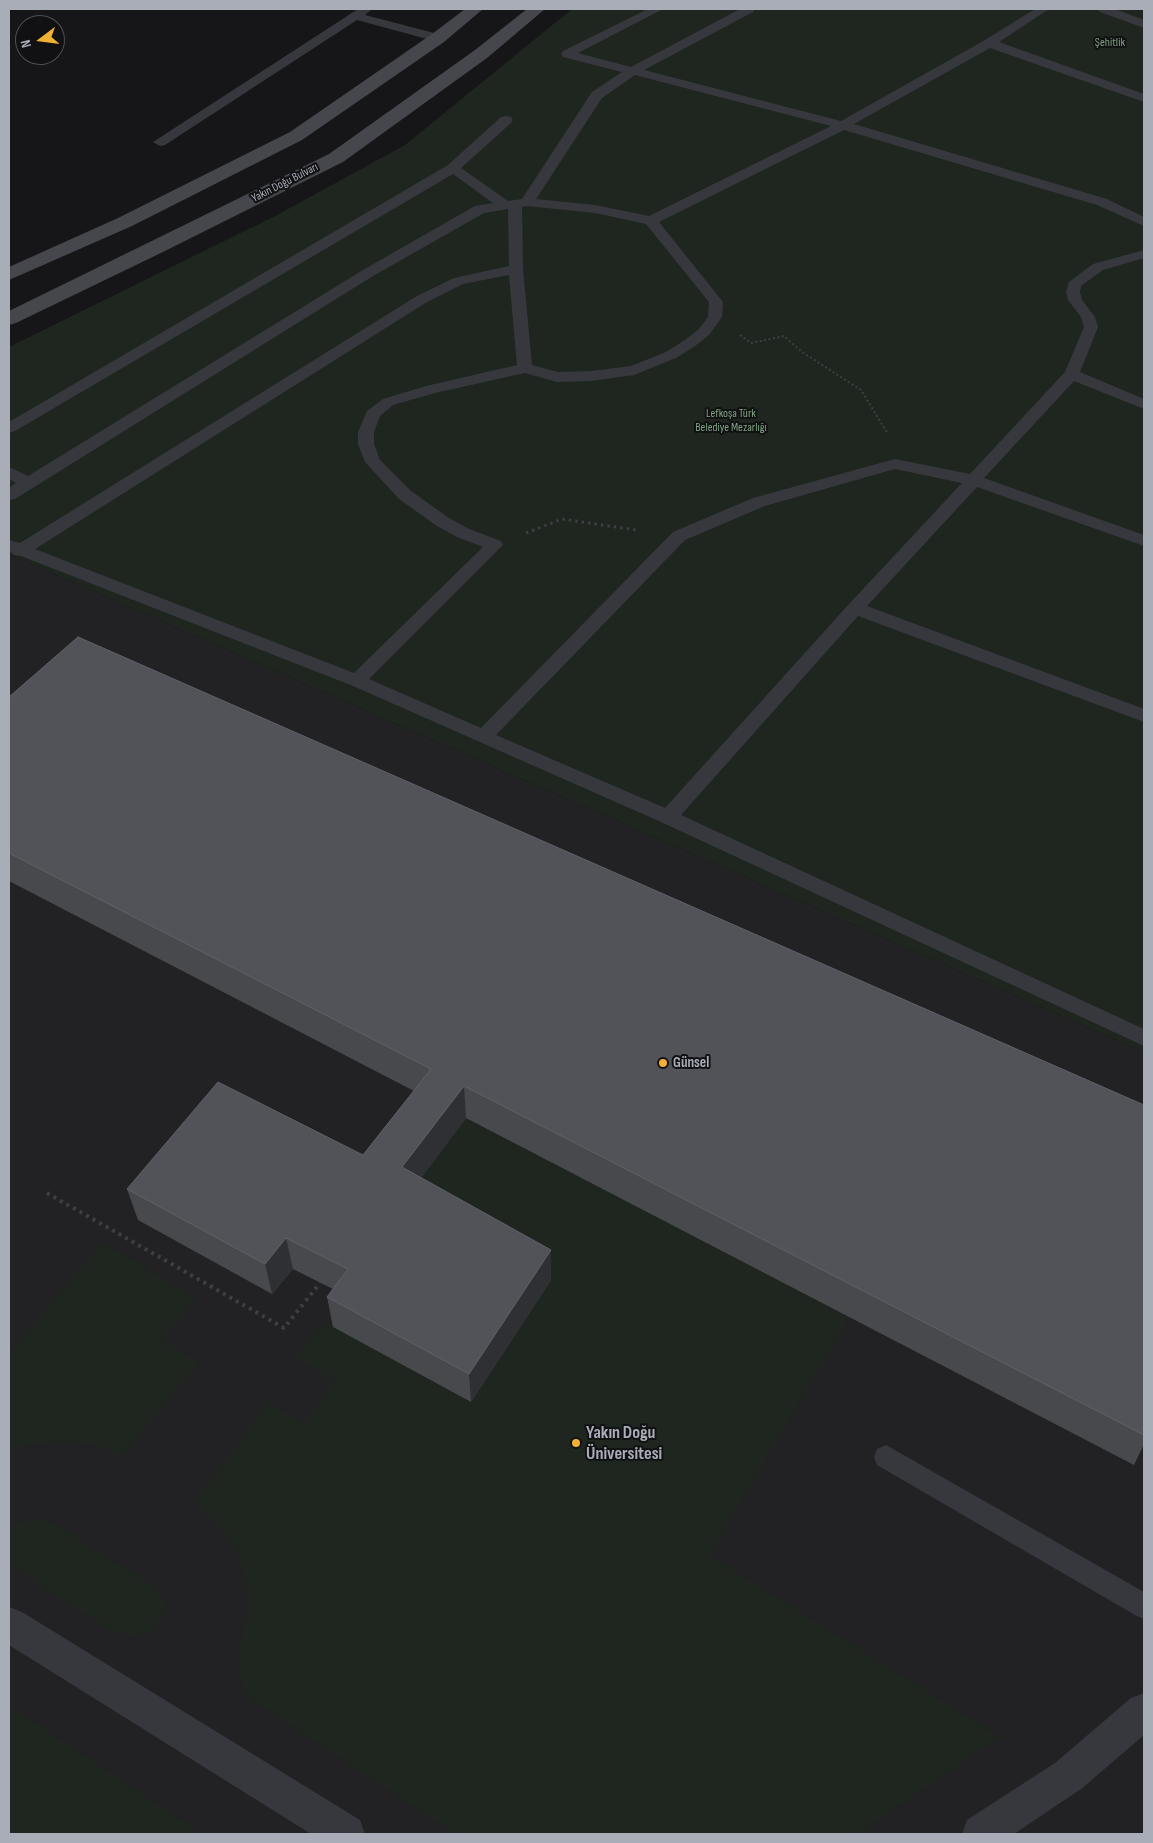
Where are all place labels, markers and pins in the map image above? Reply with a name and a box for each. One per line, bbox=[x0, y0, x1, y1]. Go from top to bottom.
place label: Günsel bbox=[673, 1054, 709, 1072]
marker: Günsel bbox=[657, 1057, 669, 1069]
place label: Yakın Doğu Üniversitesi bbox=[586, 1422, 662, 1465]
marker: Yakın Doğu Üniversitesi bbox=[570, 1437, 582, 1449]

